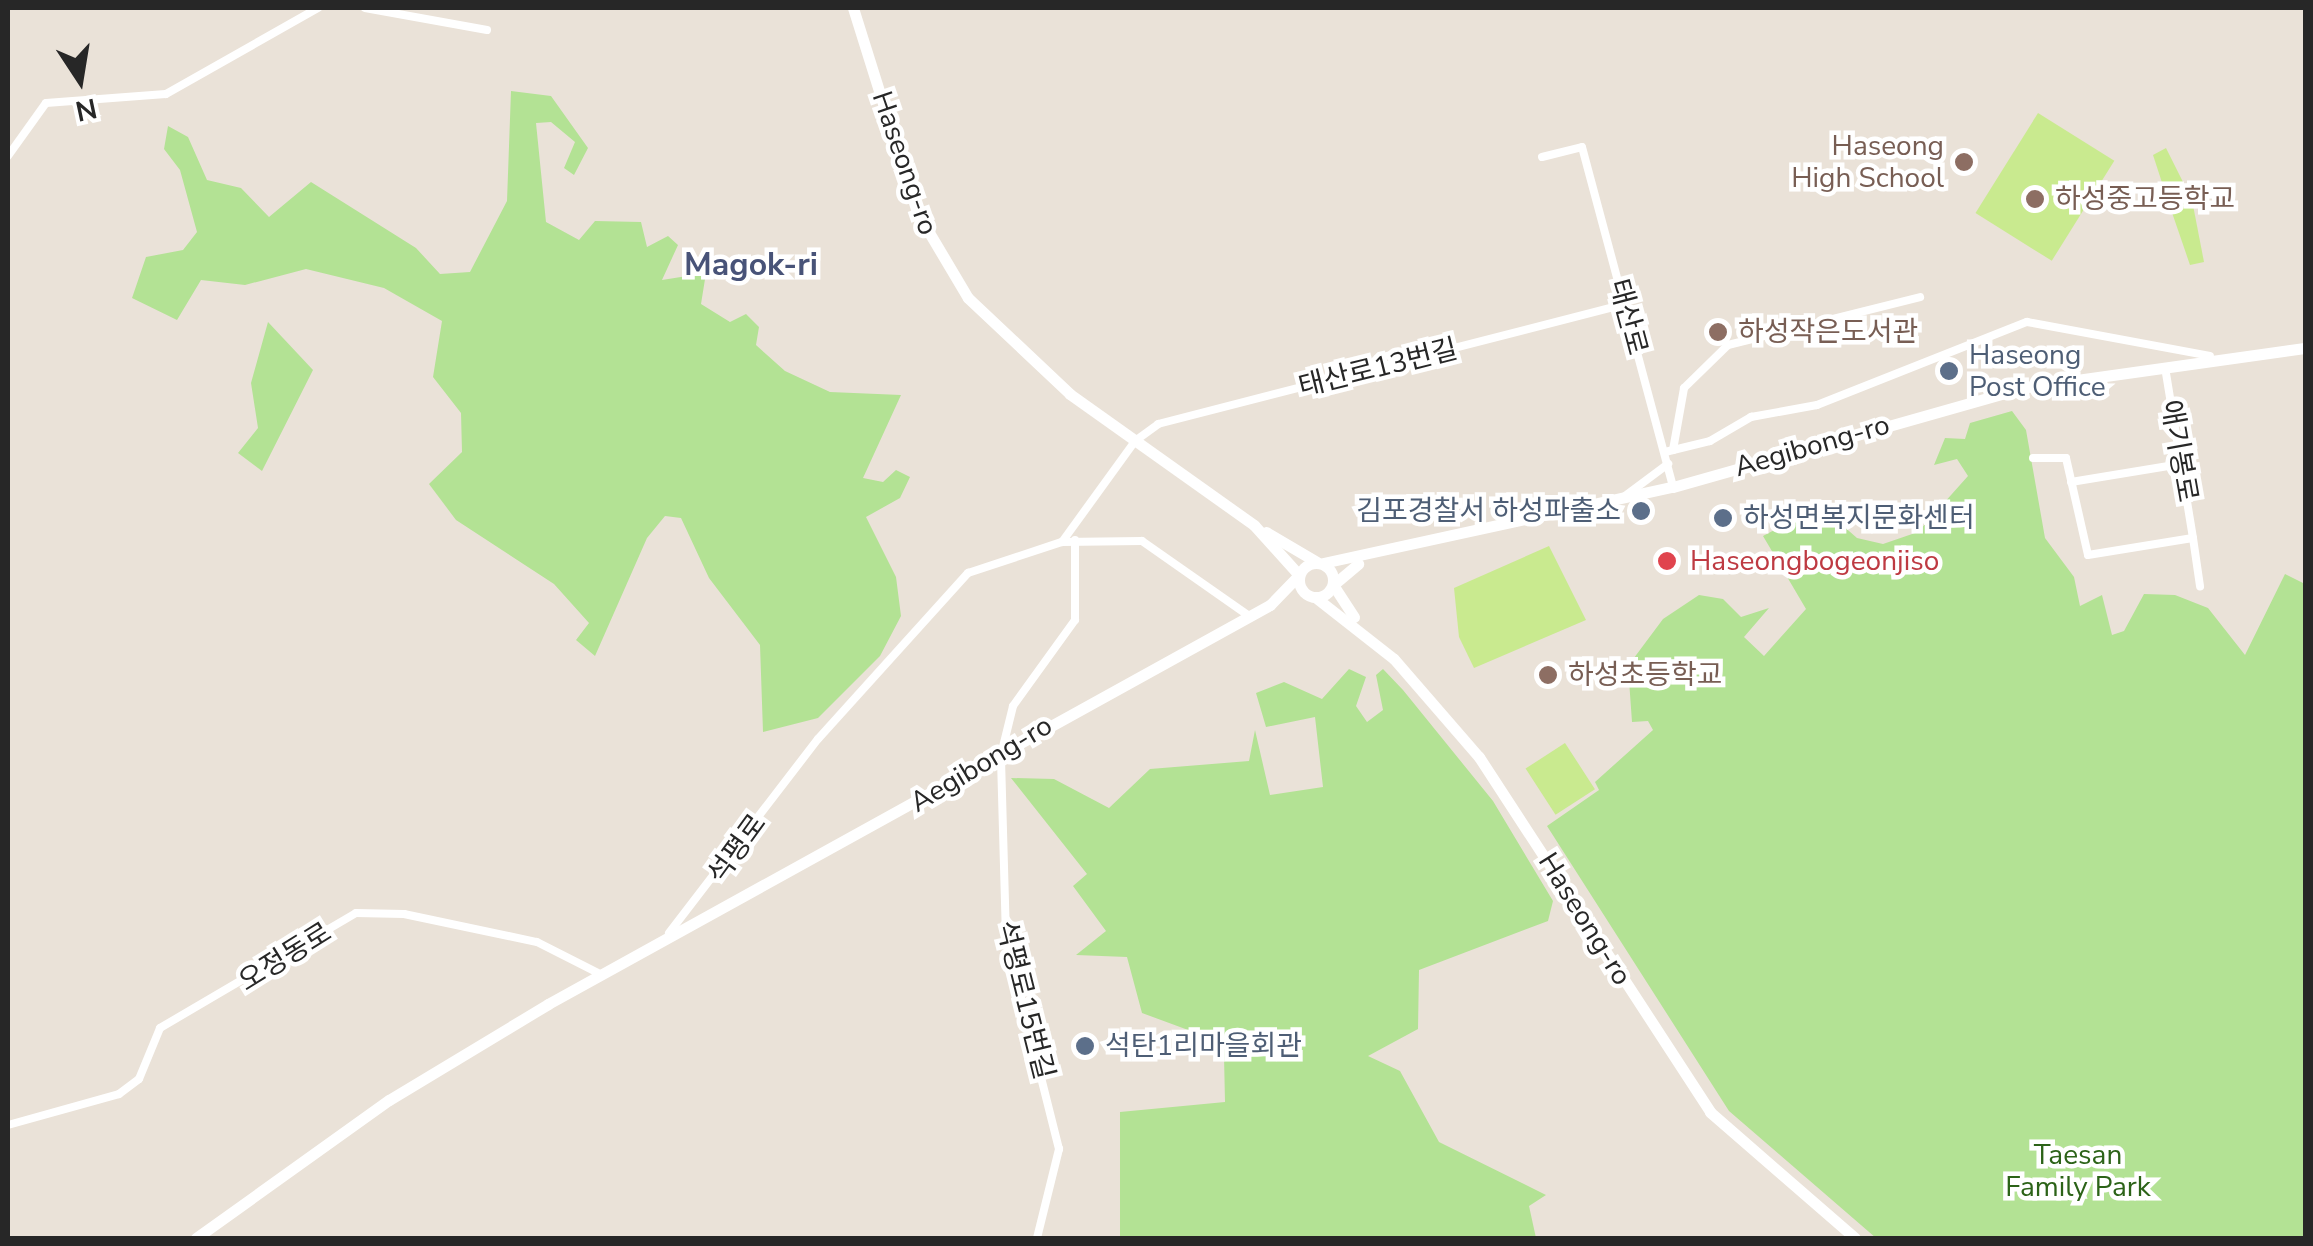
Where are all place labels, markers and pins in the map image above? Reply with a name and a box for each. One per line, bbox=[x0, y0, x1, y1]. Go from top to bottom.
place label: Haseong High School bbox=[1791, 129, 1944, 195]
marker: Haseong High School bbox=[1953, 151, 1975, 173]
place label: 하성중고등학교 bbox=[2055, 182, 2235, 216]
marker: 하성중고등학교 bbox=[2024, 188, 2046, 210]
place label: 하성작은도서관 bbox=[1738, 315, 1918, 349]
marker: 하성작은도서관 bbox=[1707, 321, 1729, 343]
place label: Haseong Post Office bbox=[1969, 338, 2106, 404]
marker: Haseong Post Office bbox=[1938, 360, 1960, 382]
place label: 김포경찰서 하성파출소 bbox=[1356, 494, 1621, 528]
marker: 김포경찰서 하성파출소 bbox=[1630, 500, 1652, 522]
place label: 하성면복지문화센터 bbox=[1743, 501, 1975, 535]
marker: 하성면복지문화센터 bbox=[1712, 507, 1734, 529]
place label: Haseongbogeonjiso bbox=[1690, 544, 1939, 578]
marker: Haseongbogeonjiso bbox=[1654, 548, 1680, 574]
place label: 하성초등학교 bbox=[1568, 658, 1723, 692]
marker: 하성초등학교 bbox=[1537, 664, 1559, 686]
place label: 석탄1리마을회관 bbox=[1105, 1029, 1302, 1063]
marker: 석탄1리마을회관 bbox=[1074, 1035, 1096, 1057]

